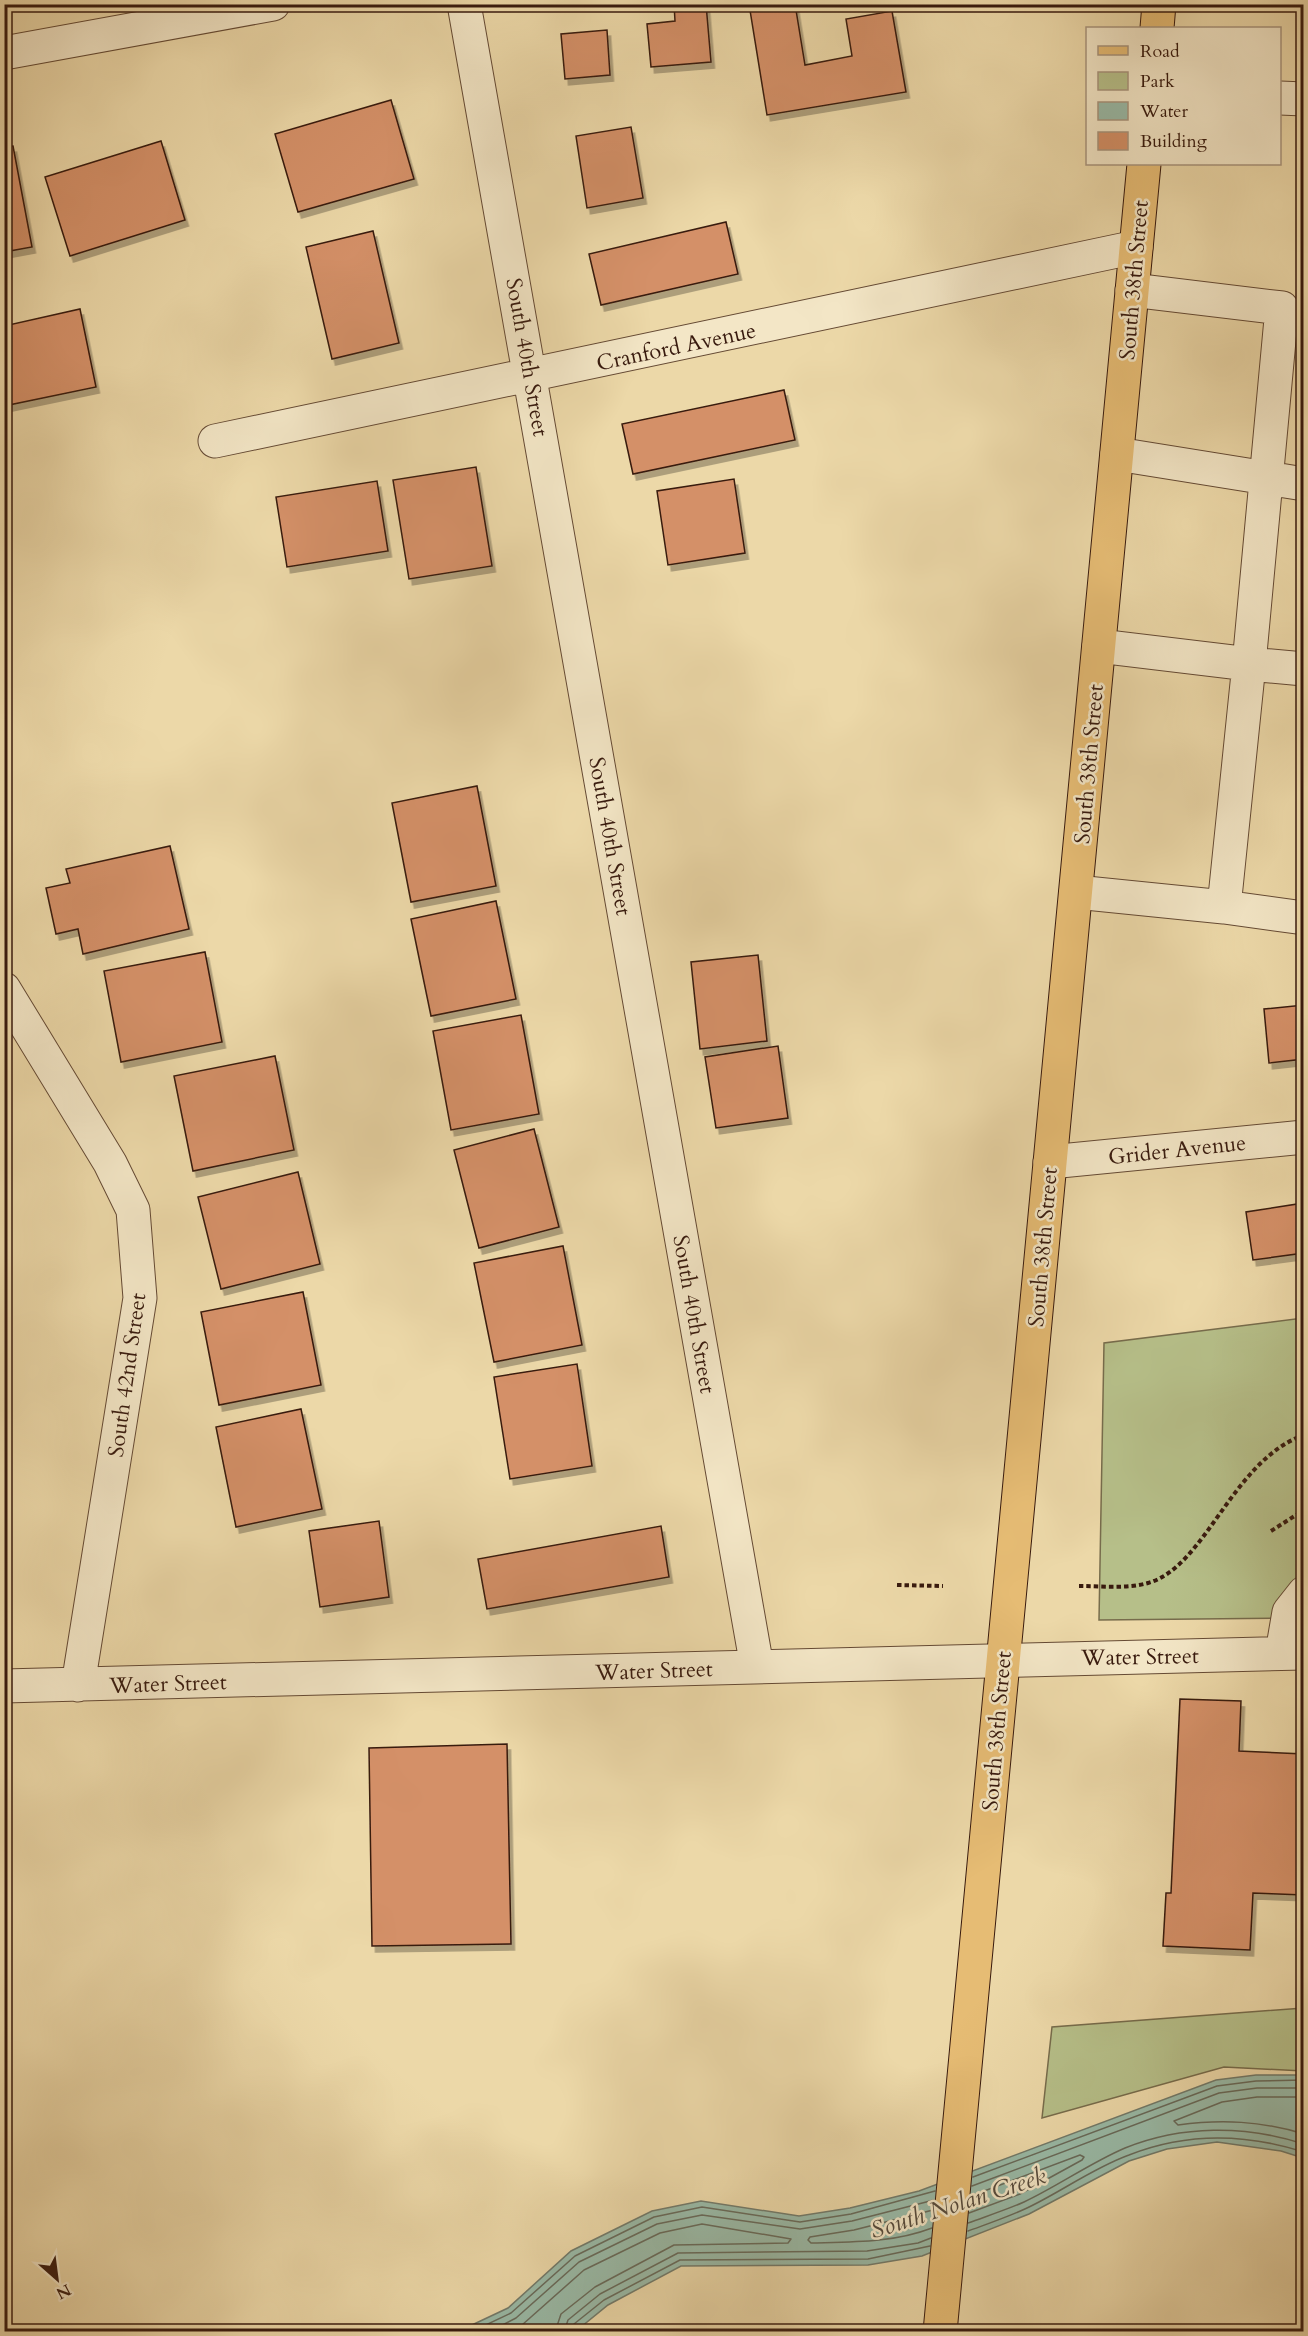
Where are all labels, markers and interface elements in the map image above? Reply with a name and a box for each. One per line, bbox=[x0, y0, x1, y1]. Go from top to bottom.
legend bbox=[1086, 27, 1281, 165]
text: Road bbox=[1140, 39, 1180, 64]
text: Park bbox=[1140, 69, 1175, 94]
text: Water bbox=[1139, 99, 1189, 124]
text: Building bbox=[1140, 129, 1208, 154]
street label: South 38th Street bbox=[1112, 199, 1156, 361]
street label: South 40th Street bbox=[498, 276, 556, 439]
street label: Cranford Avenue bbox=[594, 315, 759, 379]
street label: South 38th Street bbox=[1067, 683, 1111, 845]
street label: South 40th Street bbox=[581, 755, 639, 918]
street label: Grider Avenue bbox=[1107, 1128, 1248, 1172]
street label: South 38th Street bbox=[1021, 1166, 1065, 1328]
street label: South 40th Street bbox=[665, 1233, 723, 1396]
street label: South 42nd Street bbox=[101, 1291, 153, 1459]
street label: Water Street bbox=[1080, 1641, 1199, 1673]
street label: South 38th Street bbox=[975, 1650, 1019, 1812]
street label: Water Street bbox=[594, 1654, 713, 1688]
street label: Water Street bbox=[108, 1667, 227, 1701]
water label: South Nolan Creek bbox=[866, 2159, 1050, 2247]
north arrow bbox=[27, 2249, 87, 2309]
text: N bbox=[52, 2278, 75, 2304]

